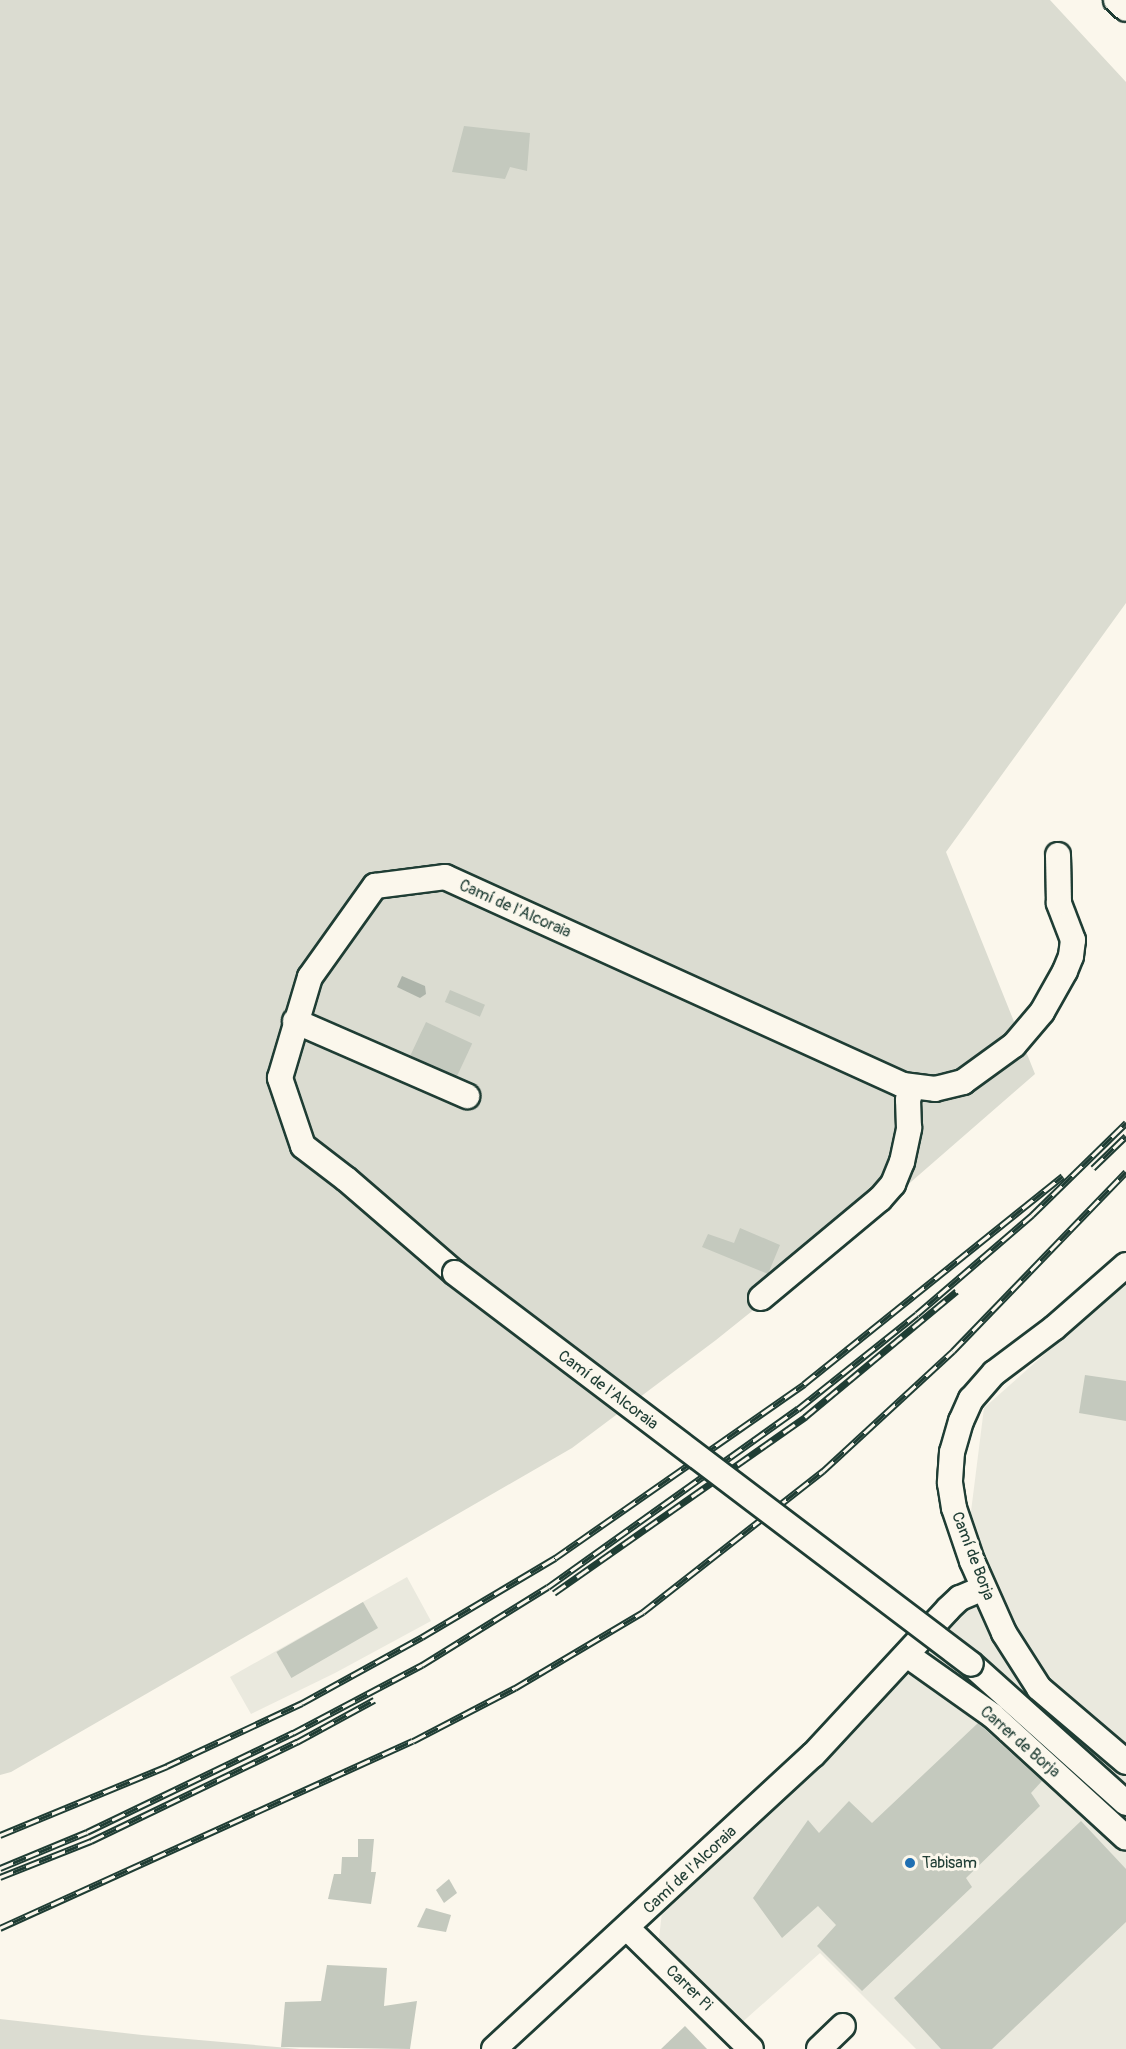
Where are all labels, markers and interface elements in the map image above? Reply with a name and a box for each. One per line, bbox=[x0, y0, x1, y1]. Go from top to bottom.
street label: Camí de l'Alcoraia bbox=[456, 876, 574, 942]
street label: Camí de l'Alcoraia bbox=[554, 1346, 662, 1434]
street label: Camí de Borja bbox=[947, 1509, 999, 1603]
street label: Carrer de Borja bbox=[976, 1702, 1064, 1782]
street label: Camí de l'Alcoraia bbox=[640, 1822, 740, 1918]
place label: Tabisam bbox=[922, 1853, 977, 1873]
marker: Tabisam bbox=[903, 1856, 917, 1870]
street label: Carrer Pi bbox=[662, 1961, 716, 2015]

